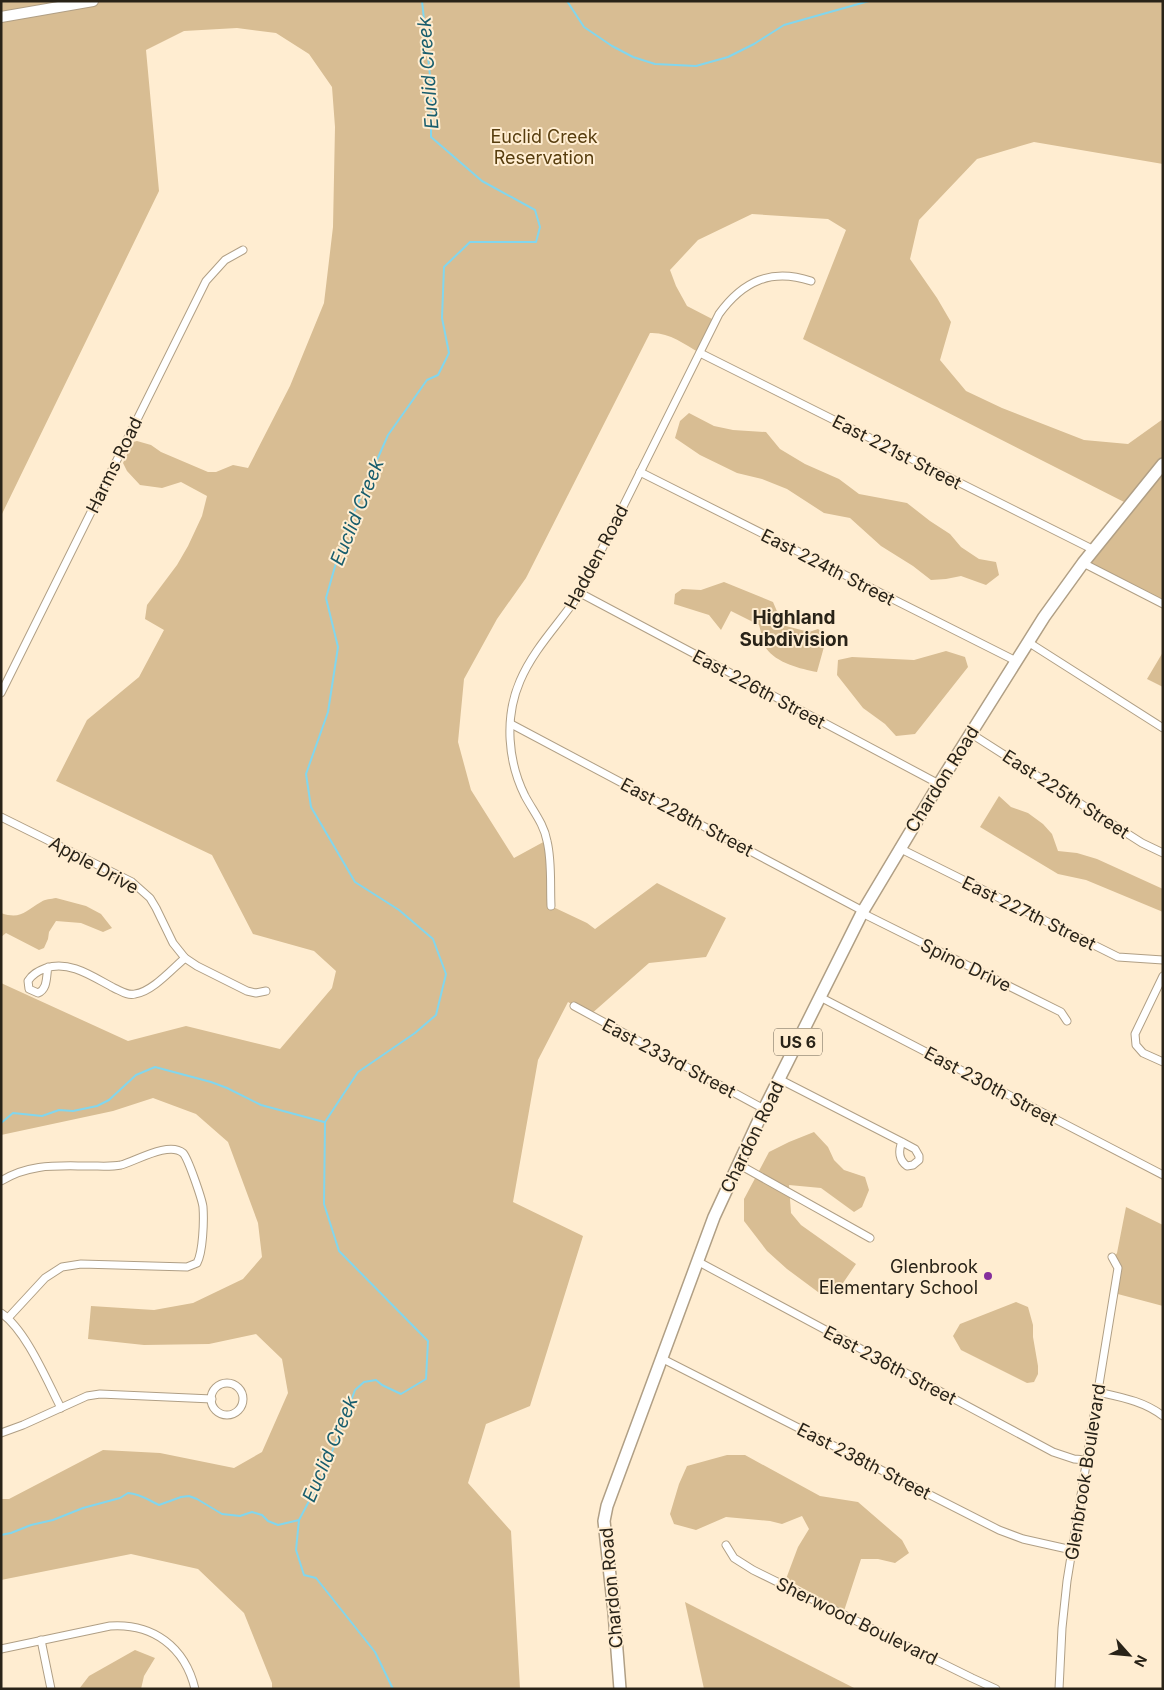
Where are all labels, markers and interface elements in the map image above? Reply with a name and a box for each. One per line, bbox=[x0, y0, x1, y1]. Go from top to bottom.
water label: Euclid Creek bbox=[413, 15, 443, 130]
park label: Euclid Creek Reservation bbox=[490, 126, 598, 168]
street label: East 221st Street bbox=[829, 410, 965, 494]
street label: Harms Road bbox=[82, 414, 146, 516]
water label: Euclid Creek bbox=[325, 455, 389, 569]
street label: Hadden Road bbox=[560, 501, 632, 613]
street label: East 224th Street bbox=[758, 524, 898, 610]
district label: Highland Subdivision bbox=[739, 606, 849, 651]
street label: East 226th Street bbox=[689, 645, 829, 733]
street label: Chardon Road bbox=[901, 722, 983, 836]
street label: East 225th Street bbox=[999, 745, 1133, 843]
street label: East 228th Street bbox=[617, 773, 757, 861]
street label: Apple Drive bbox=[46, 832, 142, 898]
street label: East 227th Street bbox=[959, 872, 1099, 954]
street label: Spino Drive bbox=[917, 934, 1015, 996]
street label: East 233rd Street bbox=[599, 1014, 739, 1102]
road number: US 6 bbox=[774, 1028, 822, 1056]
street label: East 230th Street bbox=[921, 1042, 1061, 1130]
street label: Chardon Road bbox=[716, 1078, 788, 1196]
place label: Glenbrook Elementary School bbox=[819, 1256, 978, 1298]
marker: Glenbrook Elementary School bbox=[982, 1270, 994, 1282]
street label: East 236th Street bbox=[820, 1321, 960, 1409]
street label: Glenbrook Boulevard bbox=[1061, 1382, 1109, 1562]
water label: Euclid Creek bbox=[297, 1392, 363, 1505]
street label: East 238th Street bbox=[794, 1418, 934, 1504]
street label: Chardon Road bbox=[595, 1527, 627, 1649]
street label: Sherwood Boulevard bbox=[773, 1573, 941, 1669]
north arrow bbox=[1104, 1630, 1154, 1680]
text: N bbox=[1131, 1653, 1151, 1670]

